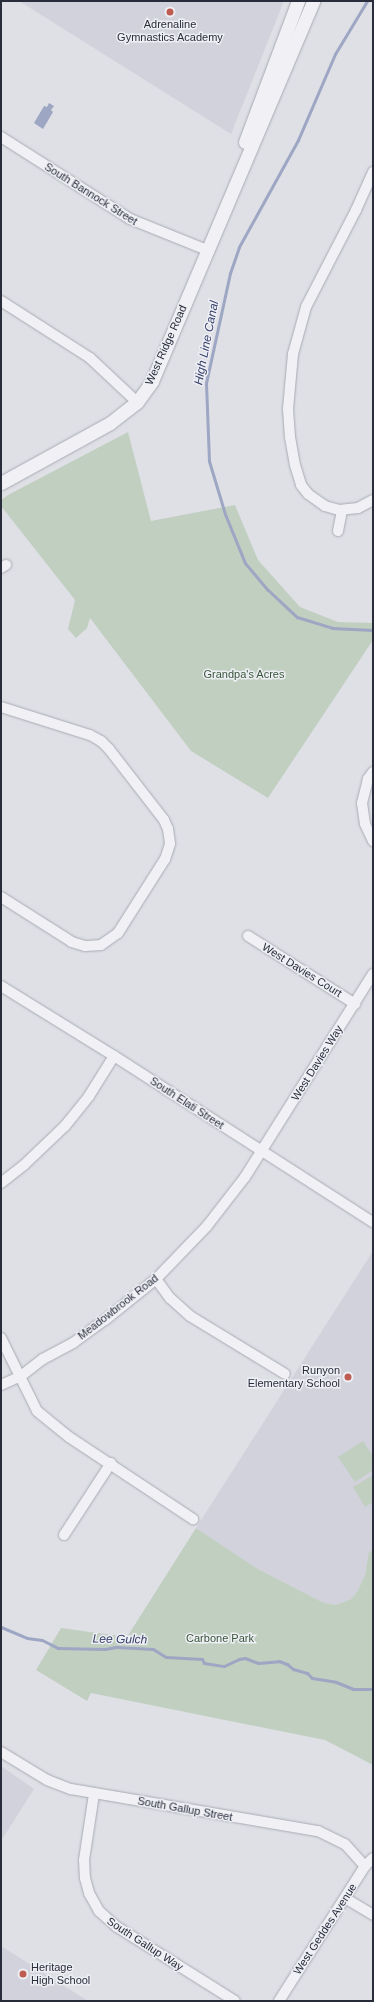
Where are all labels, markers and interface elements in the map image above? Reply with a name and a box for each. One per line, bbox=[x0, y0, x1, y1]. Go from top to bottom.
marker: Adrenaline Gymnastics Academy bbox=[165, 7, 175, 17]
place label: Adrenaline Gymnastics Academy bbox=[117, 18, 223, 44]
street label: South Bannock Street bbox=[42, 160, 140, 228]
water label: High Line Canal bbox=[192, 300, 222, 386]
street label: West Ridge Road bbox=[142, 303, 190, 387]
park label: Grandpa's Acres bbox=[203, 667, 285, 681]
street label: West Davies Court bbox=[260, 940, 344, 1000]
street label: West Davies Way bbox=[289, 1023, 345, 1103]
street label: South Elati Street bbox=[148, 1074, 226, 1132]
street label: Meadowbrook Road bbox=[75, 1271, 161, 1343]
place label: Runyon Elementary School bbox=[248, 1364, 340, 1390]
marker: Runyon Elementary School bbox=[343, 1372, 353, 1382]
park label: Carbone Park bbox=[186, 1631, 254, 1645]
water label: Lee Gulch bbox=[93, 1632, 147, 1648]
street label: South Gallup Street bbox=[137, 1794, 233, 1824]
street label: West Geddes Avenue bbox=[290, 1881, 360, 1977]
street label: South Gallup Way bbox=[104, 1914, 186, 1974]
place label: Heritage High School bbox=[31, 1961, 90, 1987]
marker: Heritage High School bbox=[18, 1969, 28, 1979]

